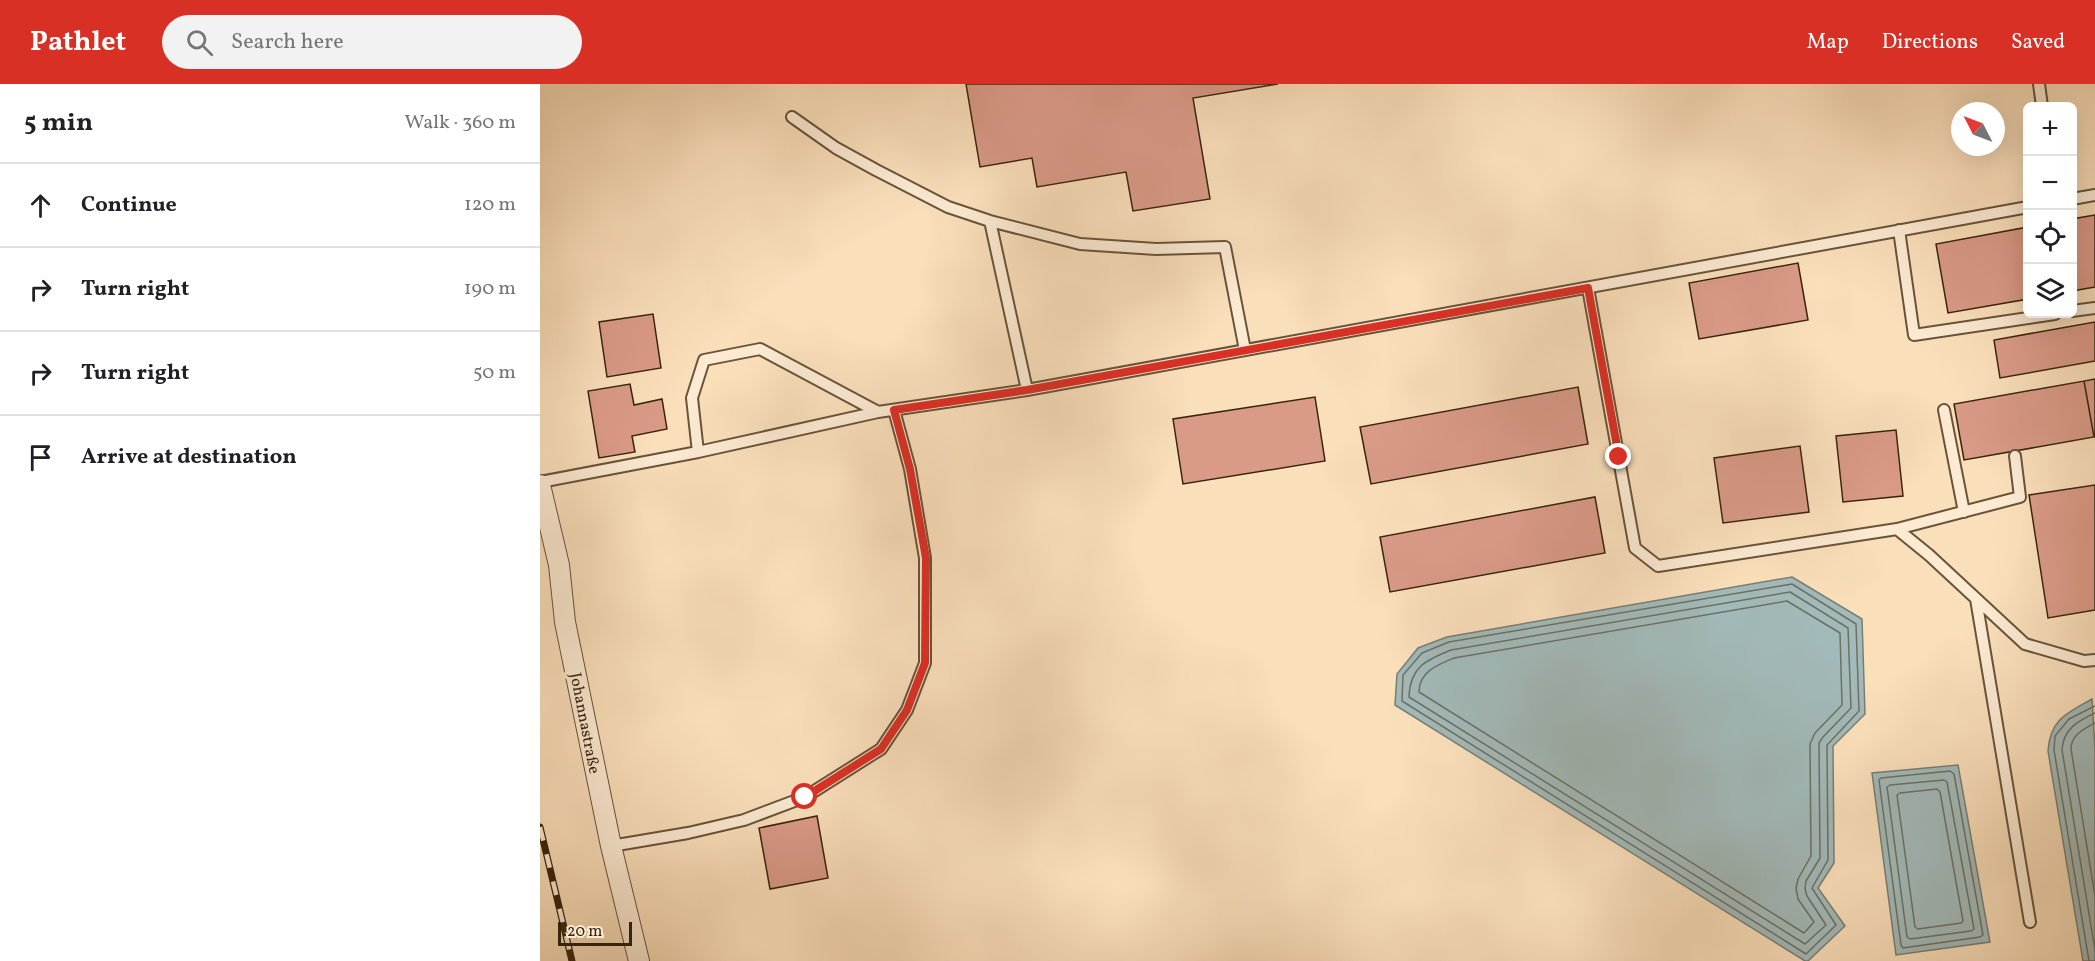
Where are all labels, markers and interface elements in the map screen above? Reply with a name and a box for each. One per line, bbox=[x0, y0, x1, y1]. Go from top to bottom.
search box bbox=[162, 15, 582, 69]
text: Pathlet bbox=[30, 23, 126, 62]
icon: search bbox=[183, 26, 216, 59]
text: Search here bbox=[231, 27, 344, 58]
text: Map bbox=[1807, 28, 1849, 57]
text: Directions bbox=[1882, 28, 1978, 57]
text: Saved bbox=[2011, 28, 2065, 57]
north arrow bbox=[1951, 102, 2005, 156]
map controls bbox=[2023, 102, 2077, 318]
button: + bbox=[2023, 102, 2077, 156]
text: 5 min bbox=[24, 105, 93, 141]
text: Walk · 360 m bbox=[404, 109, 516, 137]
button: − bbox=[2023, 156, 2077, 210]
icon: ahead bbox=[24, 189, 57, 222]
text: Continue bbox=[81, 190, 177, 221]
text: 120 m bbox=[464, 191, 516, 219]
button: locate bbox=[2023, 210, 2077, 264]
button: layers bbox=[2023, 264, 2077, 318]
icon: right bbox=[24, 273, 57, 306]
text: Turn right bbox=[81, 274, 189, 305]
text: 190 m bbox=[464, 275, 516, 303]
icon: right bbox=[24, 357, 57, 390]
text: Turn right bbox=[81, 358, 189, 389]
text: 50 m bbox=[473, 359, 516, 387]
icon: arrive bbox=[24, 441, 57, 474]
text: Arrive at destination bbox=[81, 442, 297, 473]
route end bbox=[1605, 443, 1631, 469]
street label: Johannastraße bbox=[563, 671, 605, 776]
route start bbox=[791, 783, 817, 809]
scale bar bbox=[558, 919, 632, 946]
text: 20 m bbox=[567, 921, 602, 943]

